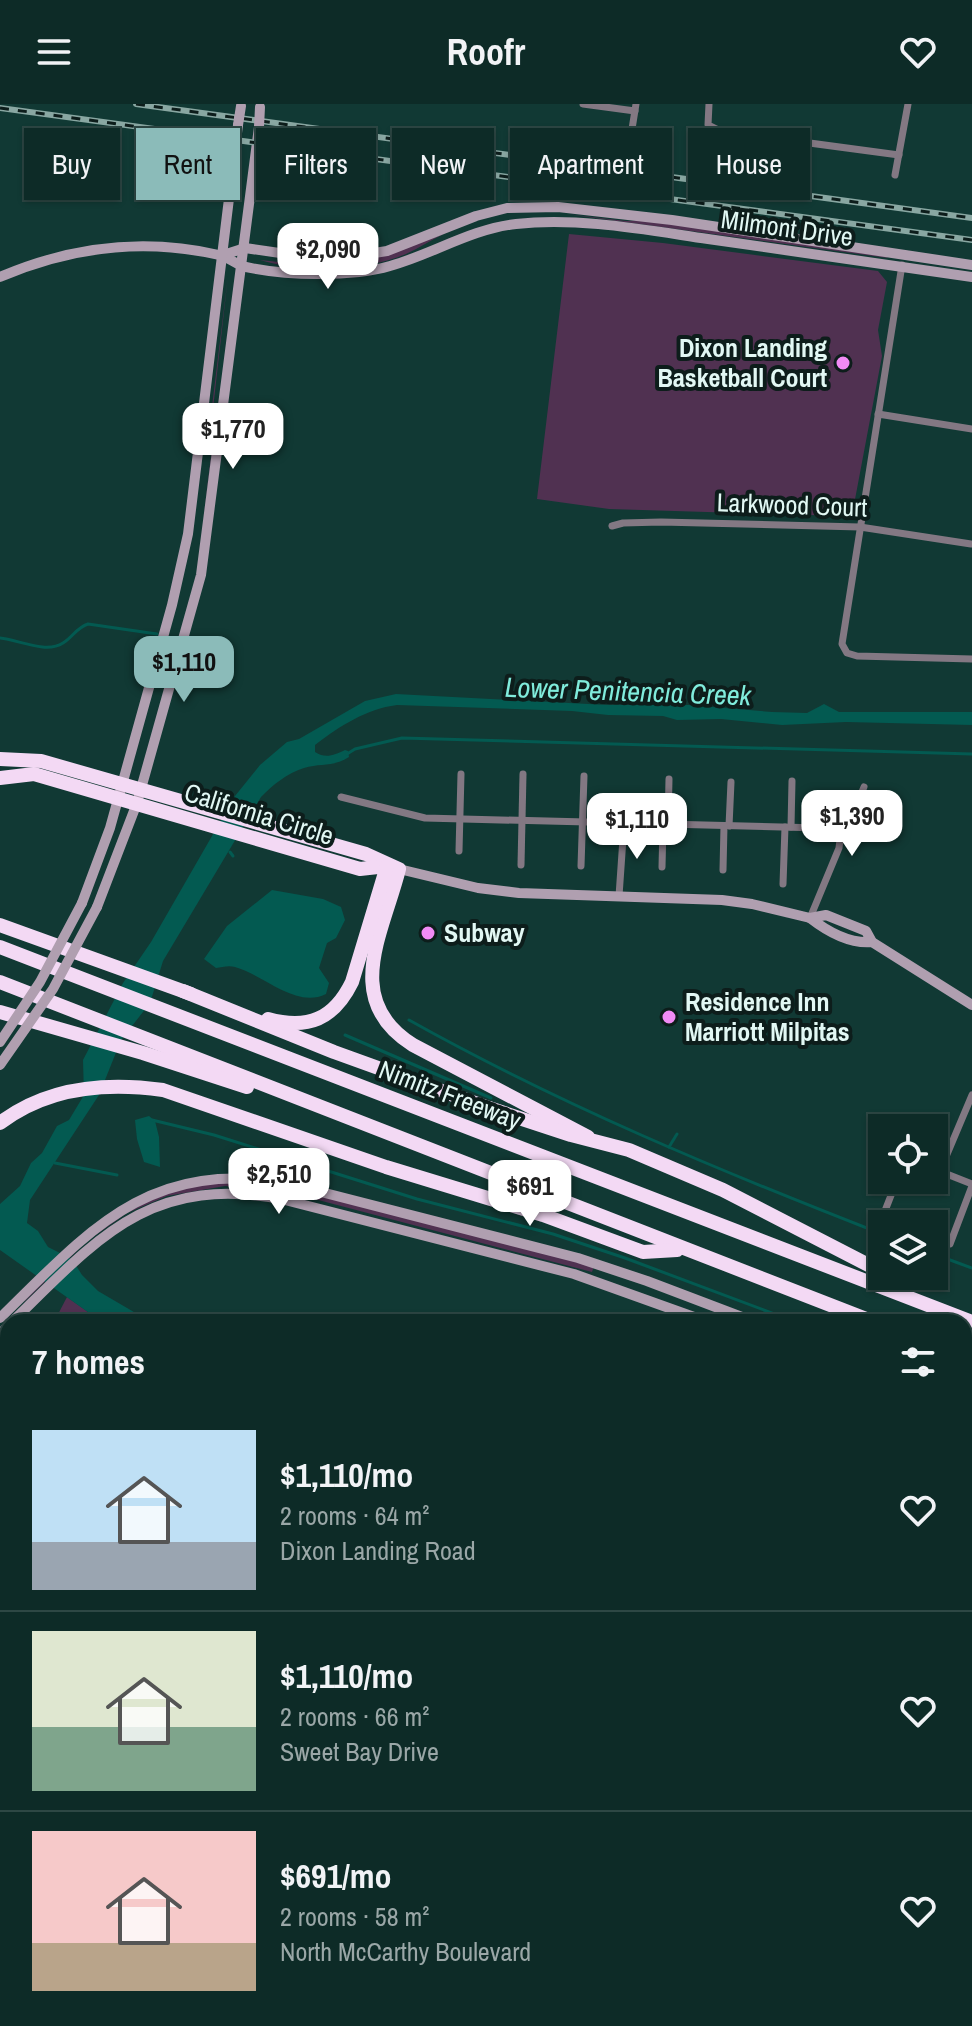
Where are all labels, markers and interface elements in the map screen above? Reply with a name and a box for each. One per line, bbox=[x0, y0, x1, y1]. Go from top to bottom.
text: Roofr bbox=[447, 28, 525, 76]
icon: menu bbox=[32, 30, 76, 74]
icon: heart bbox=[896, 30, 940, 74]
chip: Buy bbox=[24, 128, 120, 200]
chip: Rent bbox=[136, 128, 240, 200]
chip: Filters bbox=[256, 128, 376, 200]
chip: New bbox=[392, 128, 494, 200]
chip: Apartment bbox=[510, 128, 672, 200]
chip: House bbox=[688, 128, 810, 200]
street label: Milmont Drive bbox=[719, 201, 855, 254]
pin: $2,090 bbox=[263, 223, 393, 291]
text: $2,090 bbox=[295, 231, 361, 266]
place label: Dixon Landing Basketball Court bbox=[658, 330, 827, 395]
marker: Dixon Landing Basketball Court bbox=[834, 354, 852, 372]
pin: $1,770 bbox=[168, 403, 298, 471]
text: $1,770 bbox=[200, 411, 266, 446]
street label: Larkwood Court bbox=[716, 484, 868, 525]
pin: $1,110 bbox=[119, 636, 249, 704]
text: $1,110 bbox=[152, 644, 216, 679]
water label: Lower Penitencia Creek bbox=[504, 668, 753, 714]
street label: California Circle bbox=[180, 774, 338, 853]
pin: $1,390 bbox=[787, 790, 917, 858]
pin: $1,110 bbox=[572, 793, 702, 861]
text: $1,390 bbox=[819, 798, 885, 833]
text: $1,110 bbox=[605, 801, 669, 836]
place label: Subway bbox=[444, 915, 525, 950]
marker: Subway bbox=[419, 924, 437, 942]
place label: Residence Inn Marriott Milpitas bbox=[685, 984, 850, 1049]
marker: Residence Inn Marriott Milpitas bbox=[660, 1008, 678, 1026]
street label: Nimitz Freeway bbox=[374, 1051, 526, 1138]
map controls bbox=[868, 1114, 948, 1290]
button: locate bbox=[868, 1114, 948, 1194]
pin: $2,510 bbox=[214, 1148, 344, 1216]
text: $2,510 bbox=[246, 1156, 312, 1191]
pin: $691 bbox=[483, 1160, 577, 1228]
text: $691 bbox=[506, 1168, 554, 1203]
button: layers bbox=[868, 1210, 948, 1290]
text: 7 homes bbox=[32, 1339, 145, 1385]
icon: filters bbox=[896, 1340, 940, 1384]
text: $1,110/mo bbox=[280, 1452, 413, 1498]
icon: home bbox=[96, 1462, 192, 1558]
icon: heart bbox=[896, 1488, 940, 1532]
text: 2 rooms · 64 m² bbox=[280, 1498, 429, 1533]
text: Dixon Landing Road bbox=[280, 1533, 476, 1568]
text: $1,110/mo bbox=[280, 1653, 413, 1699]
icon: home bbox=[96, 1663, 192, 1759]
icon: heart bbox=[896, 1689, 940, 1733]
text: 2 rooms · 66 m² bbox=[280, 1699, 429, 1734]
text: Sweet Bay Drive bbox=[280, 1734, 439, 1769]
text: $691/mo bbox=[280, 1853, 392, 1899]
icon: home bbox=[96, 1863, 192, 1959]
icon: heart bbox=[896, 1889, 940, 1933]
text: 2 rooms · 58 m² bbox=[280, 1899, 429, 1934]
text: North McCarthy Boulevard bbox=[280, 1934, 531, 1969]

